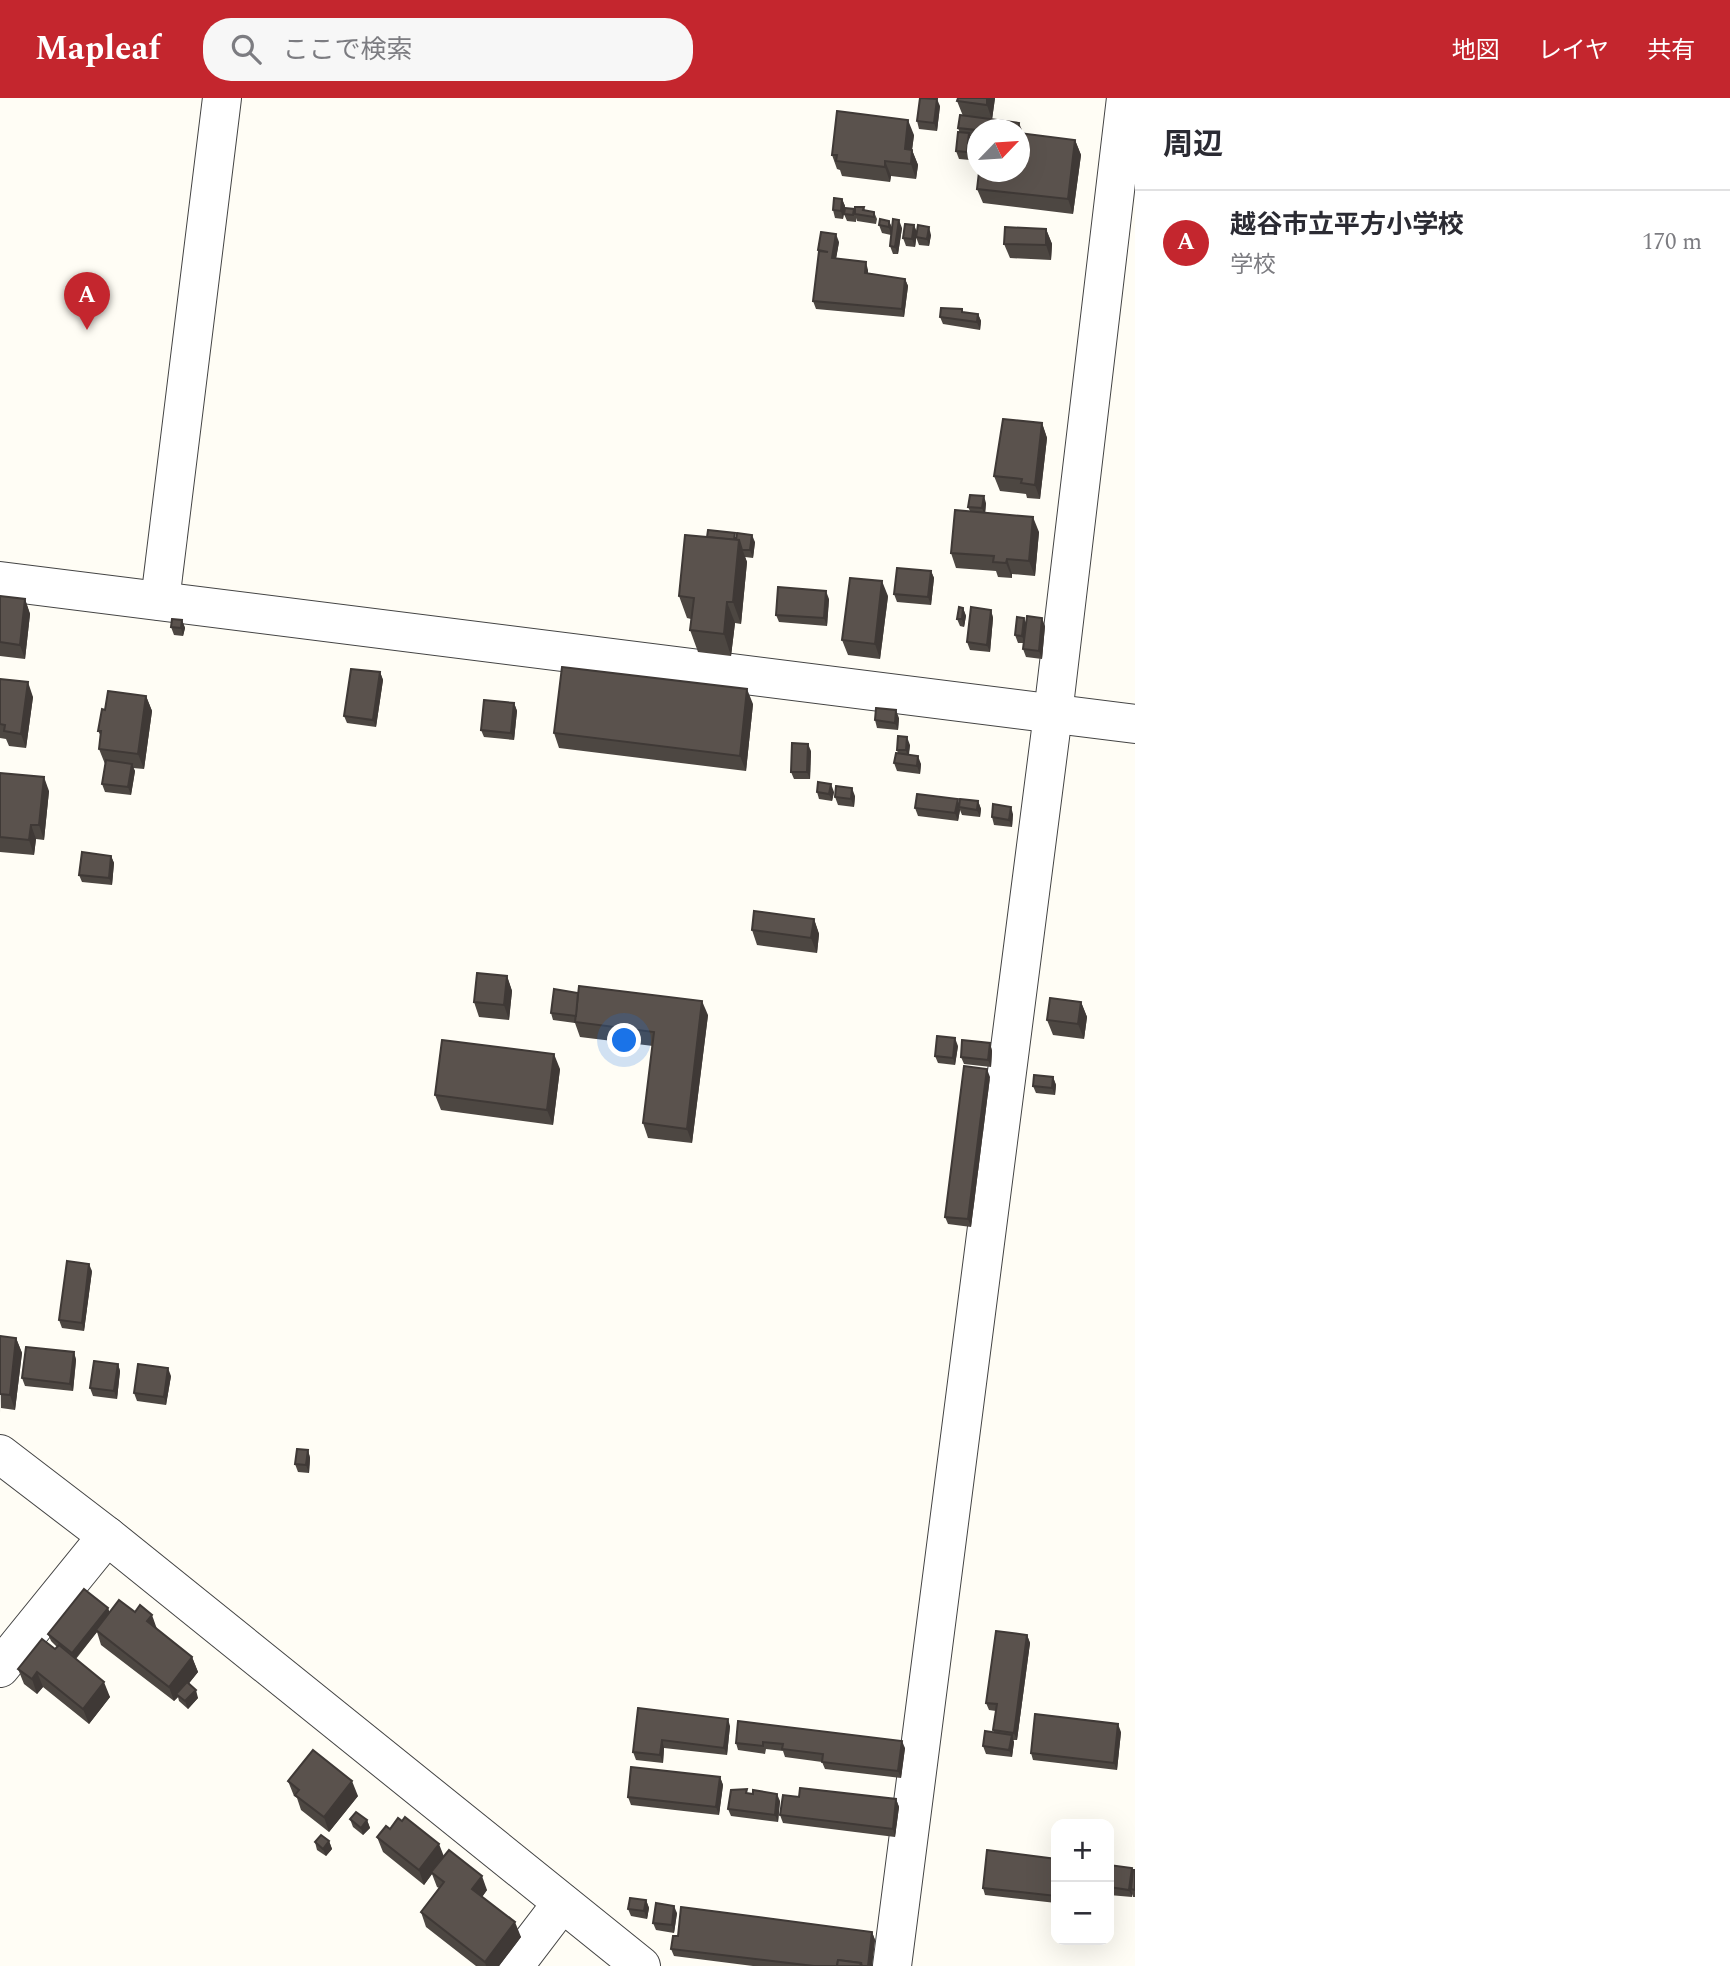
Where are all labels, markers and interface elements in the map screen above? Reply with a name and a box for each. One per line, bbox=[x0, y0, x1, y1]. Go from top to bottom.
search box bbox=[203, 18, 693, 81]
text: Mapleaf bbox=[35, 24, 161, 74]
icon: search bbox=[227, 30, 265, 68]
text: ここで検索 bbox=[283, 30, 413, 70]
text: 地図 bbox=[1452, 33, 1500, 69]
text: レイヤ bbox=[1538, 33, 1609, 69]
text: 共有 bbox=[1647, 33, 1695, 69]
north arrow bbox=[967, 119, 1030, 182]
text: 周辺 bbox=[1163, 122, 1223, 168]
text: 越谷市立平方小学校 bbox=[1230, 205, 1464, 245]
text: A bbox=[1177, 225, 1195, 260]
text: 170 m bbox=[1642, 225, 1702, 260]
text: 学校 bbox=[1230, 248, 1276, 283]
pin: A bbox=[64, 272, 110, 330]
your location bbox=[607, 1023, 641, 1057]
map controls bbox=[1051, 1819, 1114, 1945]
button: + bbox=[1051, 1819, 1114, 1882]
button: − bbox=[1051, 1882, 1114, 1945]

